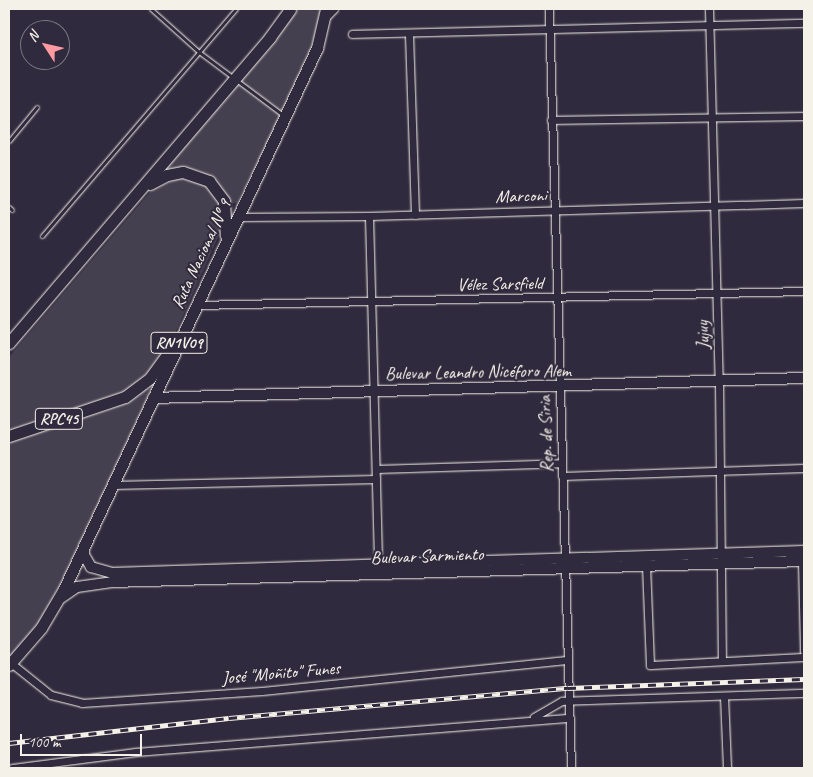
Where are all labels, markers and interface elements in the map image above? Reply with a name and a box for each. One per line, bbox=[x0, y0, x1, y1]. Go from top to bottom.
north arrow bbox=[20, 20, 70, 70]
text: N bbox=[24, 28, 43, 45]
street label: Marconi bbox=[495, 184, 547, 208]
street label: Ruta Nacional Nº 9 bbox=[166, 195, 236, 313]
street label: Vélez Sarsfield bbox=[456, 272, 544, 296]
street label: Jujuy bbox=[692, 320, 714, 350]
road number: RN1V09 bbox=[150, 329, 208, 356]
street label: Bulevar Leandro Nicéforo Alem bbox=[384, 360, 572, 384]
street label: Rep. de Siria bbox=[534, 395, 558, 473]
road number: RPC45 bbox=[34, 406, 84, 432]
street label: Bulevar Sarmiento bbox=[370, 543, 484, 569]
street label: José "Moñito" Funes bbox=[221, 657, 341, 689]
scale bar bbox=[22, 724, 145, 756]
text: 100 m bbox=[28, 733, 60, 752]

